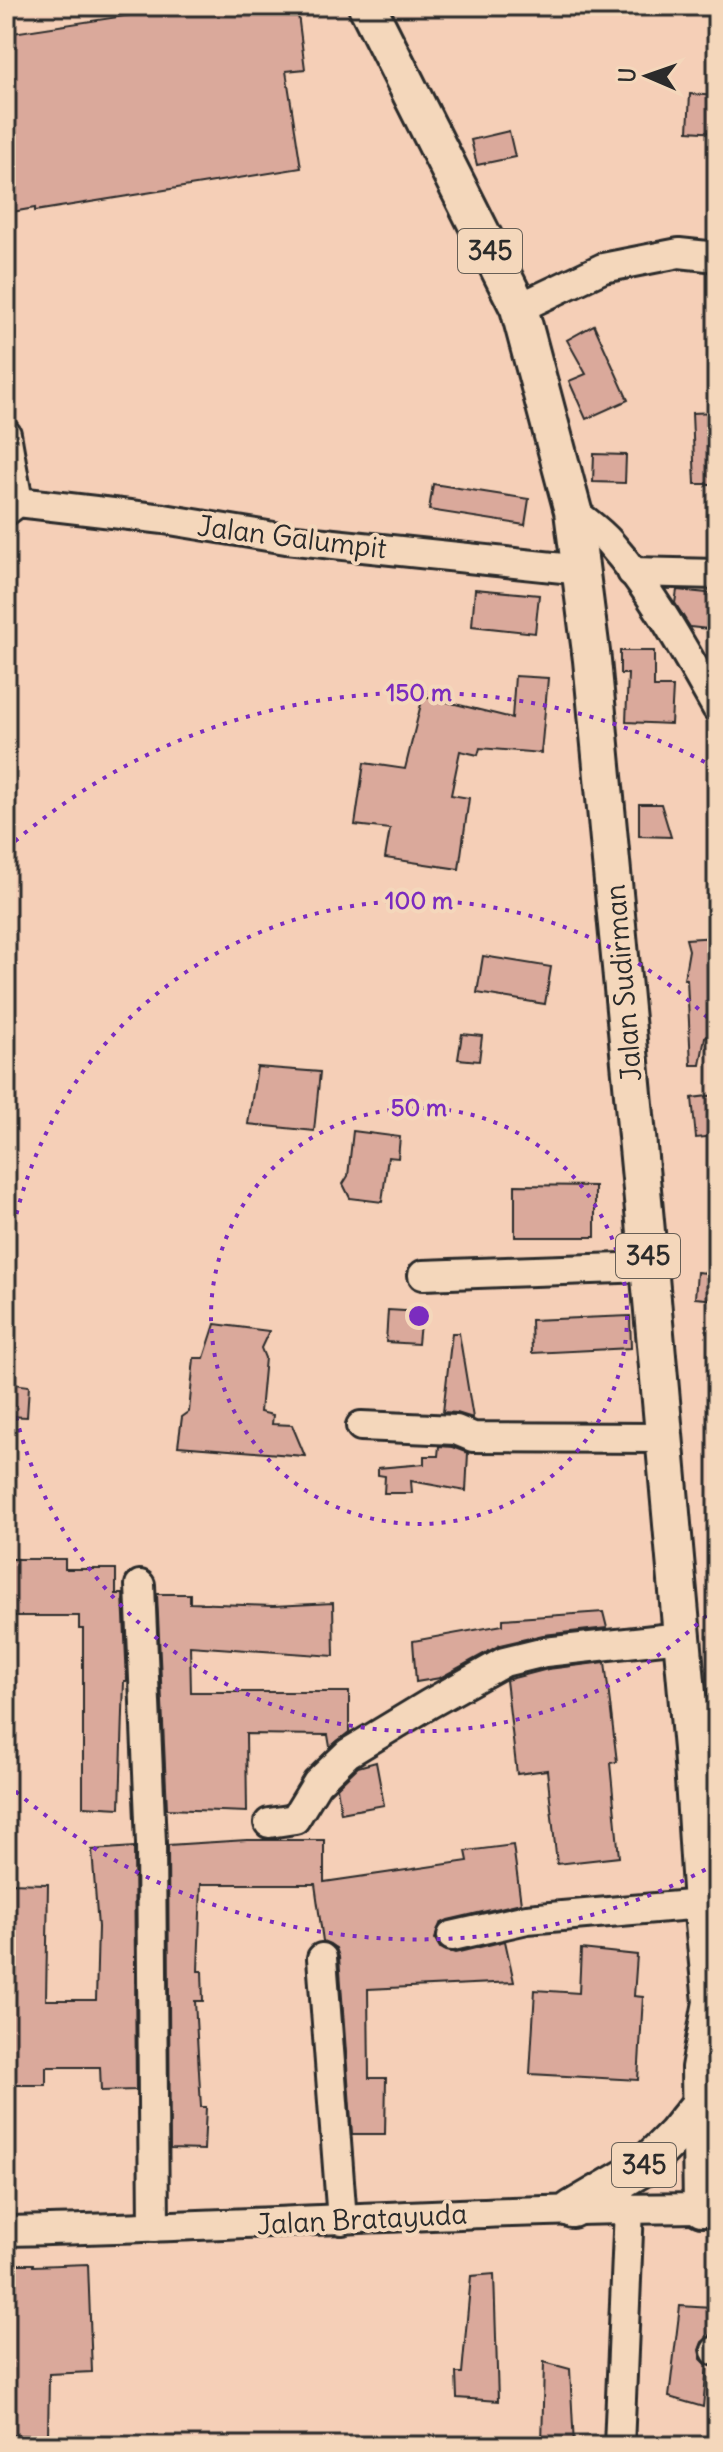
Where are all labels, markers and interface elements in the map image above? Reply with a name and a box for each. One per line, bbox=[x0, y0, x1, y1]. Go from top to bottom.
north arrow bbox=[607, 36, 687, 116]
text: U bbox=[613, 67, 641, 83]
road number: 345 bbox=[458, 229, 522, 273]
street label: Jalan Galumpit bbox=[195, 508, 389, 566]
text: 150 m bbox=[386, 677, 452, 707]
street label: Jalan Sudirman bbox=[596, 883, 650, 1083]
text: 100 m bbox=[385, 885, 453, 915]
text: 50 m bbox=[391, 1092, 447, 1122]
road number: 345 bbox=[616, 1234, 680, 1278]
centre of rings bbox=[405, 1302, 433, 1330]
road number: 345 bbox=[612, 2143, 676, 2187]
street label: Jalan Bratayuda bbox=[256, 2196, 468, 2242]

